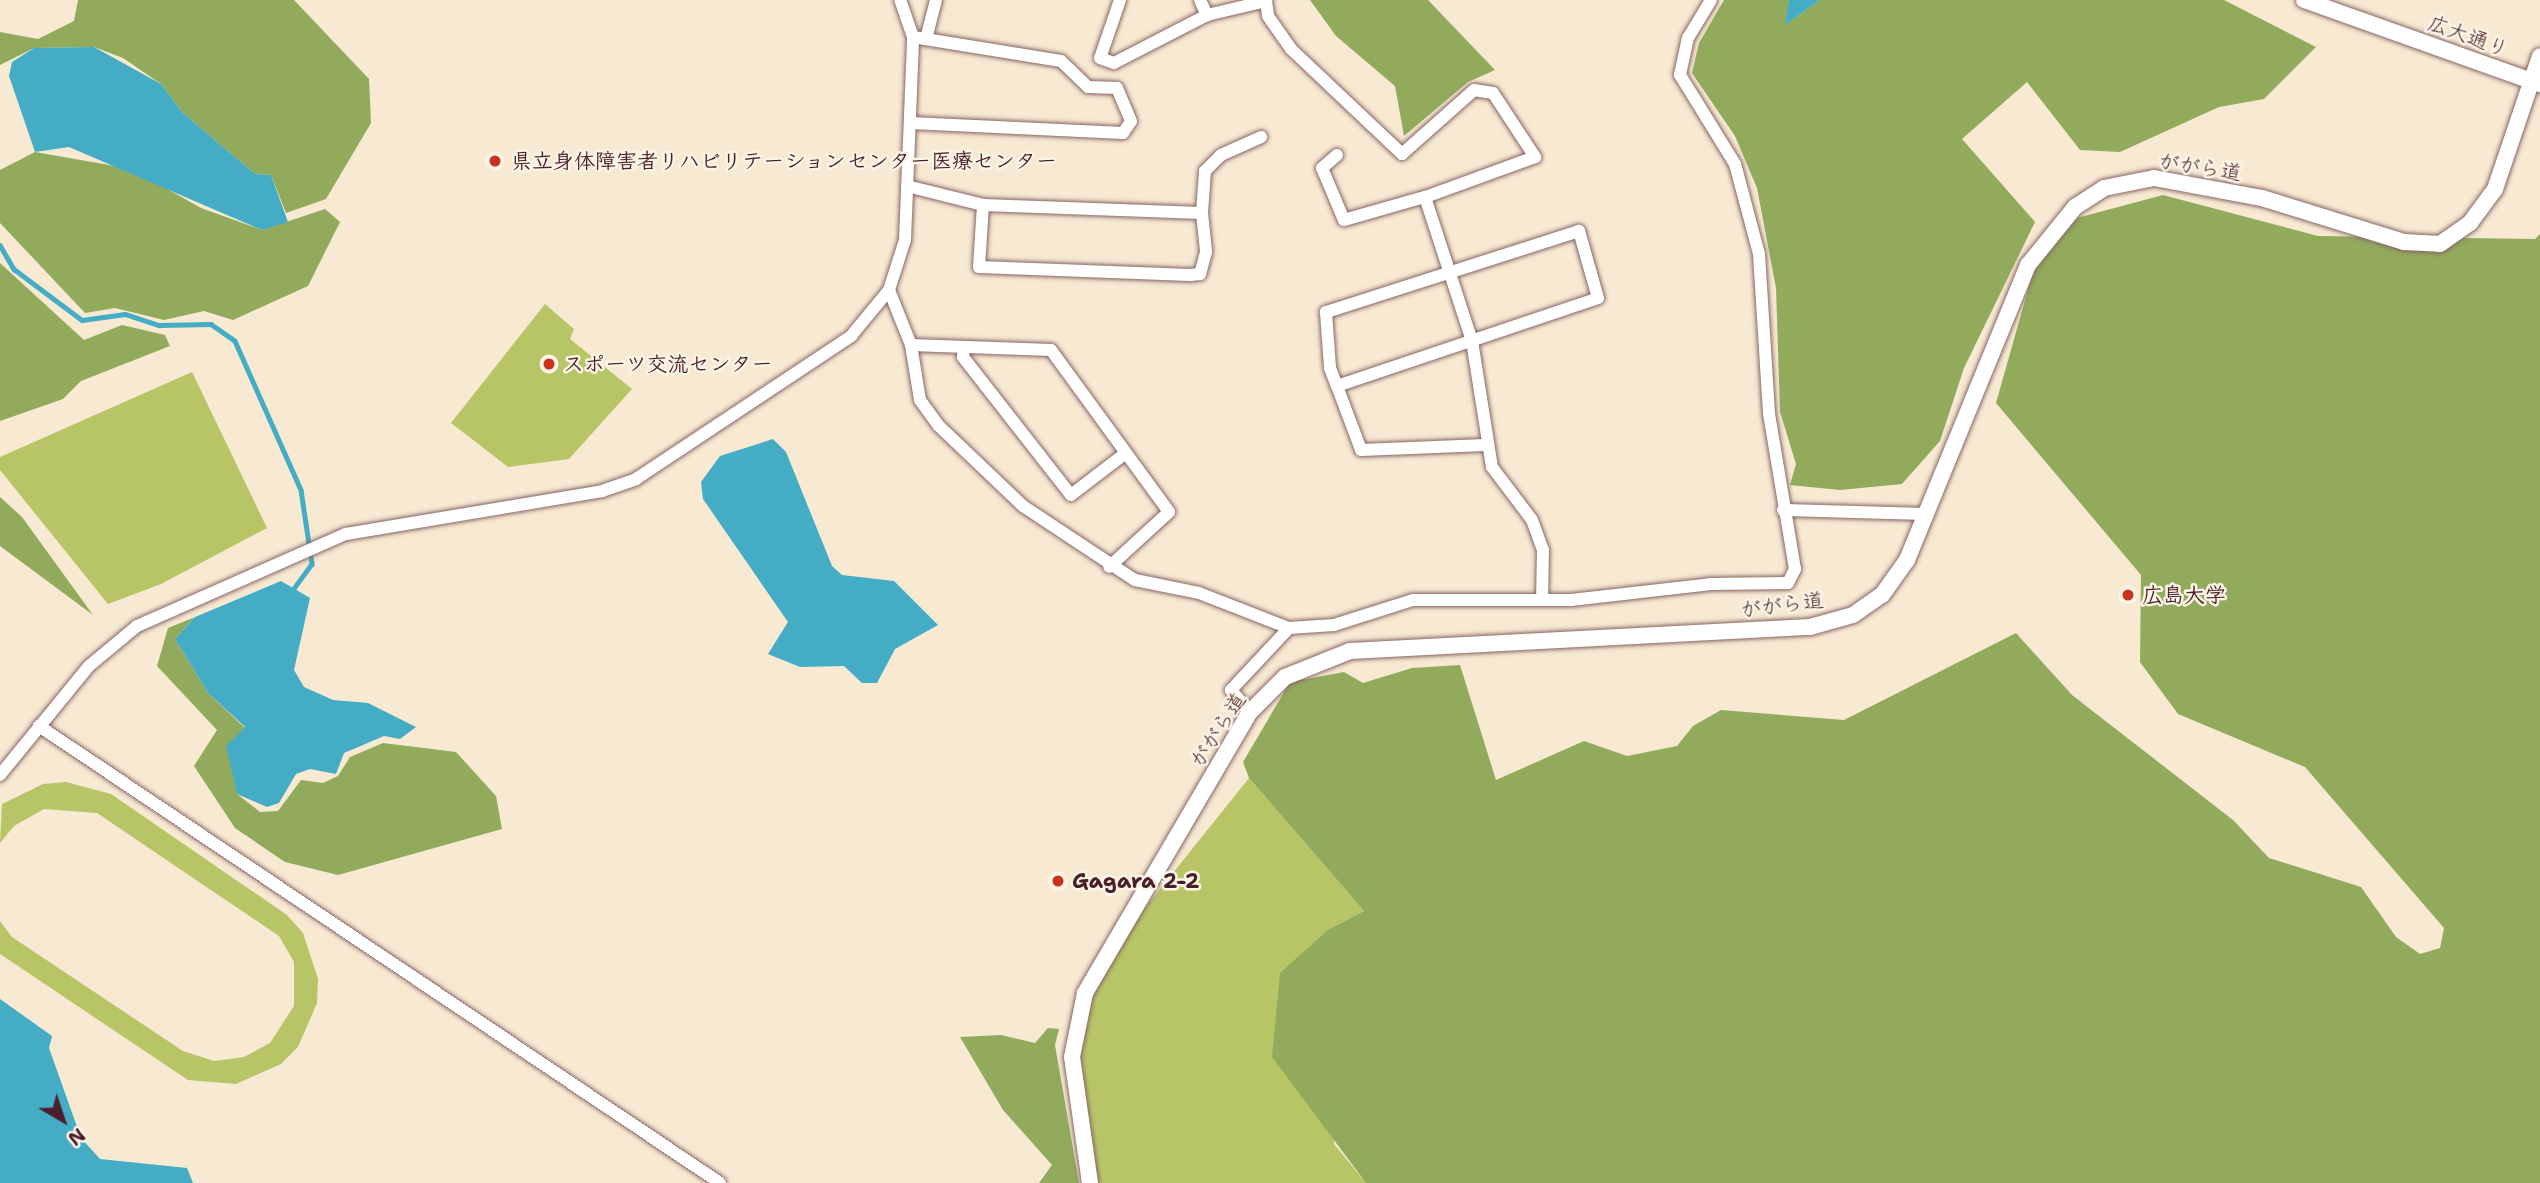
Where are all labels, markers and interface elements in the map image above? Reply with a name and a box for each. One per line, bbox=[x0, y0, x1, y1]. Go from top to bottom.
street label: 広大通り bbox=[2424, 10, 2512, 62]
place label: 県立身体障害者リハビリテーションセンター医療センター bbox=[511, 148, 1057, 174]
street label: ががら道 bbox=[2157, 148, 2243, 186]
marker: 県立身体障害者リハビリテーションセンター医療センター bbox=[485, 151, 505, 171]
place label: スポーツ交流センター bbox=[563, 351, 773, 377]
marker: スポーツ交流センター bbox=[541, 356, 557, 372]
place label: 広島大学 bbox=[2142, 582, 2226, 608]
street label: ががら道 bbox=[1739, 587, 1825, 623]
marker: 広島大学 bbox=[2120, 587, 2136, 603]
street label: ががら道 bbox=[1185, 688, 1251, 772]
place label: Gagara 2-2 bbox=[1072, 868, 1199, 894]
marker: Gagara 2-2 bbox=[1050, 873, 1066, 889]
north arrow bbox=[28, 1085, 98, 1155]
text: N bbox=[63, 1122, 90, 1151]

